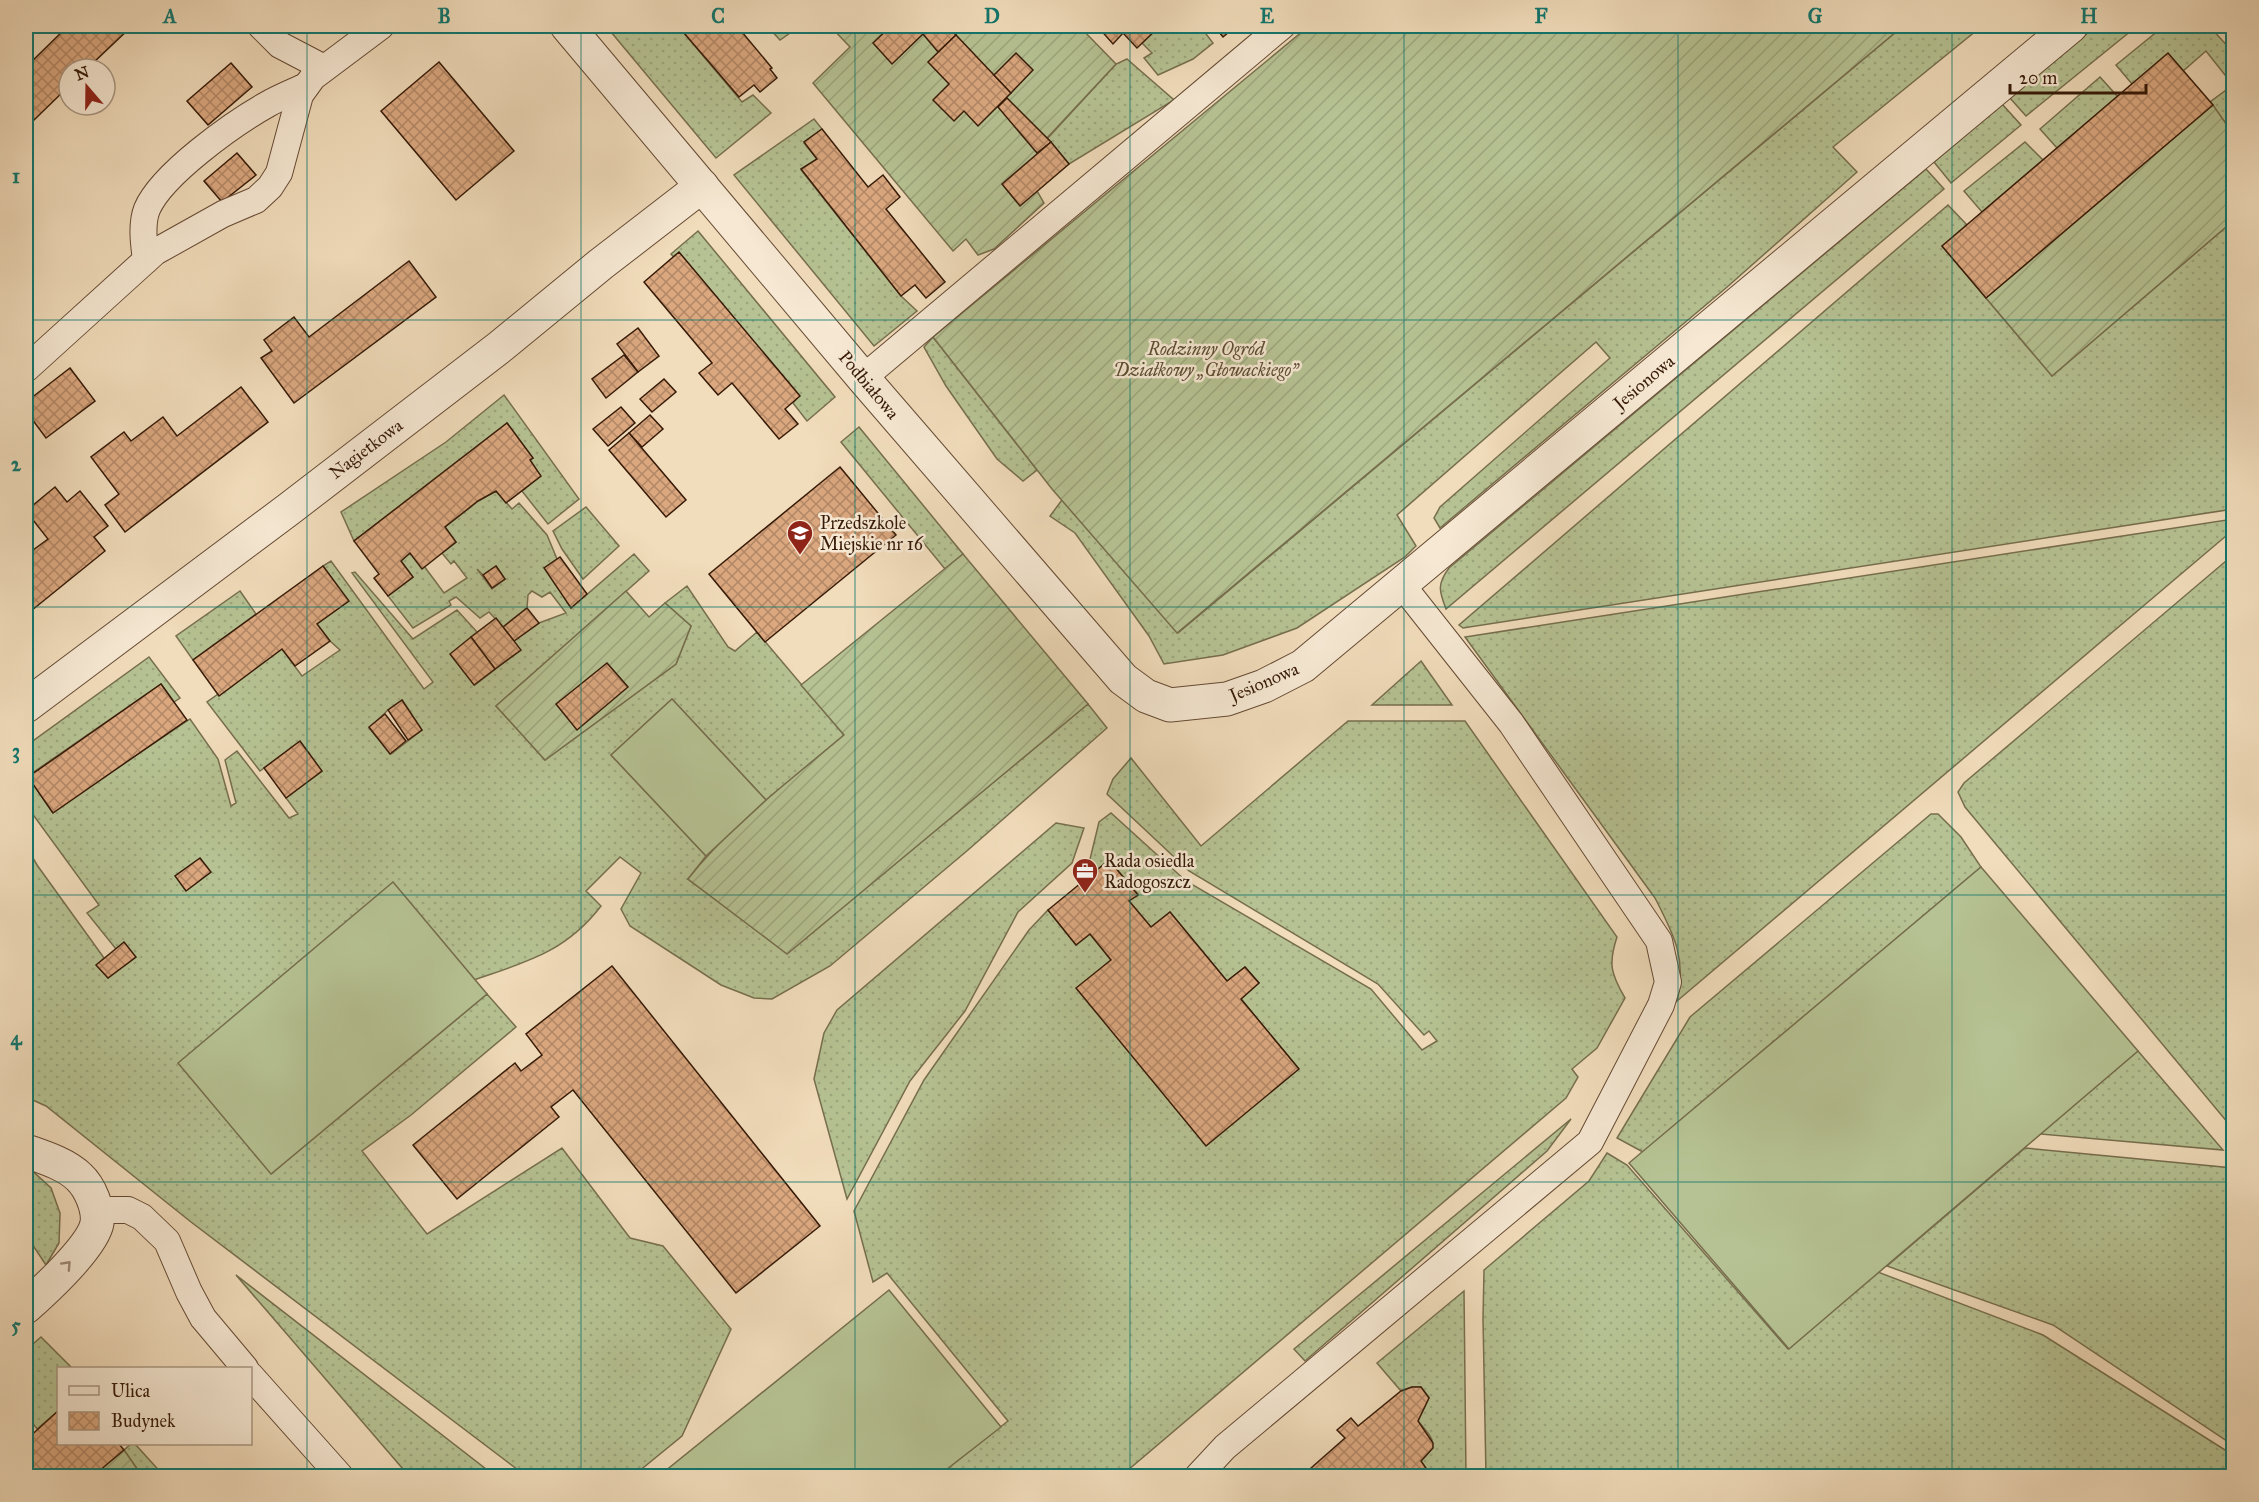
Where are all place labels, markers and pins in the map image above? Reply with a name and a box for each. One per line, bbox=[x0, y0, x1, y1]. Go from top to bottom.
place label: Przedszkole Miejskie nr 16 bbox=[820, 512, 924, 555]
school or university icon: Przedszkole Miejskie nr 16 bbox=[785, 518, 815, 556]
place label: Rada osiedla Radogoszcz bbox=[1104, 850, 1195, 894]
office icon: Rada osiedla Radogoszcz bbox=[1070, 856, 1100, 894]

